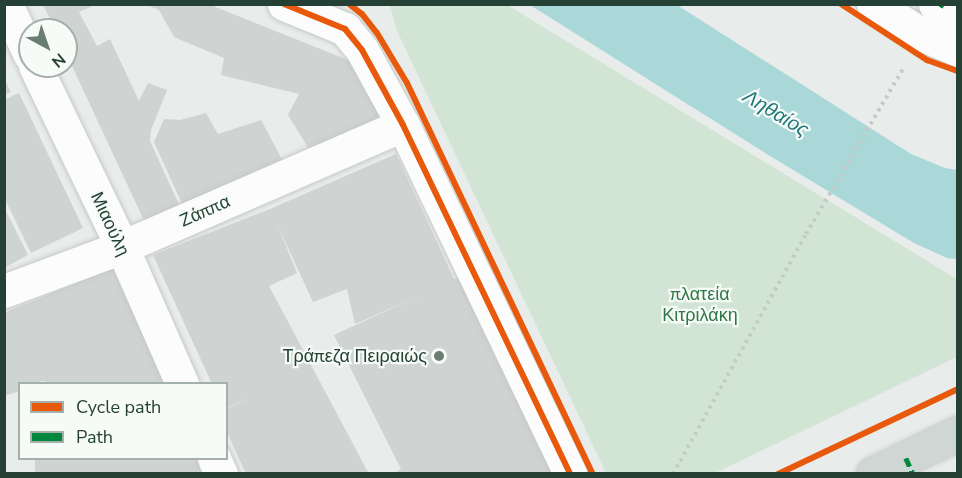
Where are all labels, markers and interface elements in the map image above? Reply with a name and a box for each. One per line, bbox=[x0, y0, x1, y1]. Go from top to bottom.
north arrow bbox=[18, 18, 78, 78]
text: N bbox=[47, 48, 70, 73]
water label: Ληθαίος bbox=[739, 84, 813, 142]
street label: Μιαούλη bbox=[86, 189, 134, 259]
street label: Ζάππα bbox=[176, 190, 234, 232]
park label: πλατεία Κιτριλάκη bbox=[662, 284, 738, 326]
place label: Τράπεζα Πειραιώς bbox=[283, 345, 427, 367]
marker: Τράπεζα Πειραιώς bbox=[432, 349, 446, 363]
legend bbox=[18, 382, 228, 460]
text: Cycle path bbox=[76, 395, 161, 419]
text: Path bbox=[76, 425, 113, 449]

